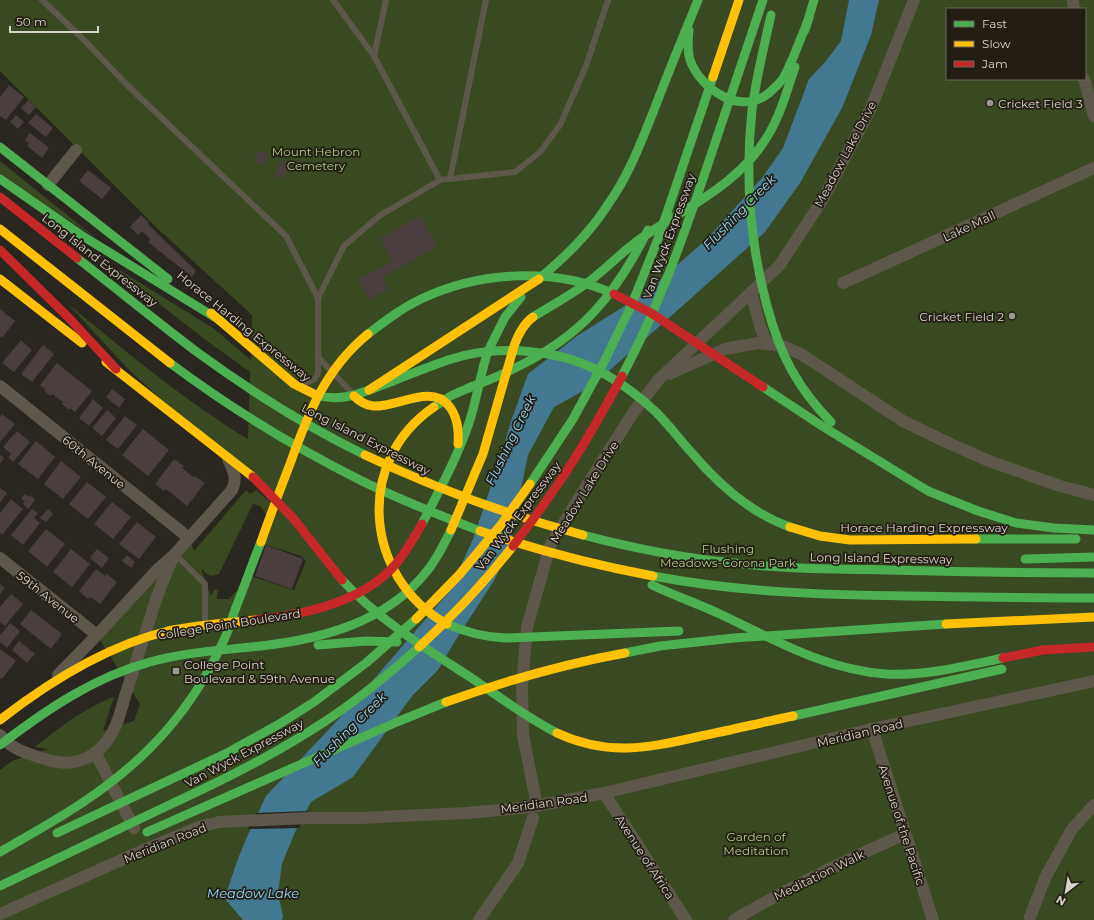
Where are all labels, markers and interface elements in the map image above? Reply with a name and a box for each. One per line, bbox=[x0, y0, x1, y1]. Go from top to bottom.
scale bar bbox=[10, 8, 98, 34]
legend bbox=[946, 8, 1086, 80]
text: 50 m bbox=[16, 14, 47, 29]
text: Fast bbox=[982, 16, 1007, 31]
text: Slow bbox=[982, 36, 1011, 51]
text: Jam bbox=[981, 56, 1008, 71]
place label: Cricket Field 3 bbox=[998, 96, 1083, 111]
marker: Cricket Field 3 bbox=[985, 98, 995, 108]
street label: Meadow Lake Drive bbox=[811, 99, 879, 209]
park label: Mount Hebron Cemetery bbox=[272, 144, 360, 173]
water label: Flushing Creek bbox=[699, 170, 780, 253]
street label: Van Wyck Expressway bbox=[639, 171, 699, 301]
street label: Lake Mall bbox=[940, 207, 998, 245]
street label: Long Island Expressway bbox=[39, 210, 161, 310]
street label: Horace Harding Expressway bbox=[174, 267, 314, 385]
place label: Cricket Field 2 bbox=[919, 309, 1004, 324]
marker: Cricket Field 2 bbox=[1007, 311, 1017, 321]
water label: Flushing Creek bbox=[481, 391, 539, 488]
street label: Long Island Expressway bbox=[299, 400, 433, 478]
street label: 60th Avenue bbox=[59, 432, 129, 492]
street label: Meadow Lake Drive bbox=[546, 438, 622, 546]
street label: Van Wyck Expressway bbox=[472, 458, 564, 573]
street label: Horace Harding Expressway bbox=[840, 520, 1008, 535]
park label: Flushing Meadows-Corona Park bbox=[660, 541, 797, 570]
street label: Long Island Expressway bbox=[810, 549, 953, 567]
street label: 59th Avenue bbox=[14, 568, 82, 626]
street label: College Point Boulevard bbox=[156, 605, 302, 643]
place label: College Point Boulevard & 59th Avenue bbox=[184, 657, 335, 686]
marker: College Point Boulevard & 59th Avenue bbox=[171, 666, 181, 676]
water label: Flushing Creek bbox=[309, 688, 390, 769]
street label: Van Wyck Expressway bbox=[182, 715, 306, 791]
street label: Meridian Road bbox=[816, 716, 904, 750]
street label: Avenue of the Pacific bbox=[875, 763, 929, 887]
street label: Meridian Road bbox=[500, 789, 588, 817]
street label: Avenue of Africa bbox=[612, 812, 678, 902]
street label: Meridian Road bbox=[122, 820, 208, 866]
park label: Garden of Meditation bbox=[723, 829, 789, 858]
street label: Meditation Walk bbox=[771, 846, 867, 903]
north arrow bbox=[1046, 872, 1086, 912]
water label: Meadow Lake bbox=[207, 885, 299, 901]
text: N bbox=[1053, 892, 1068, 909]

